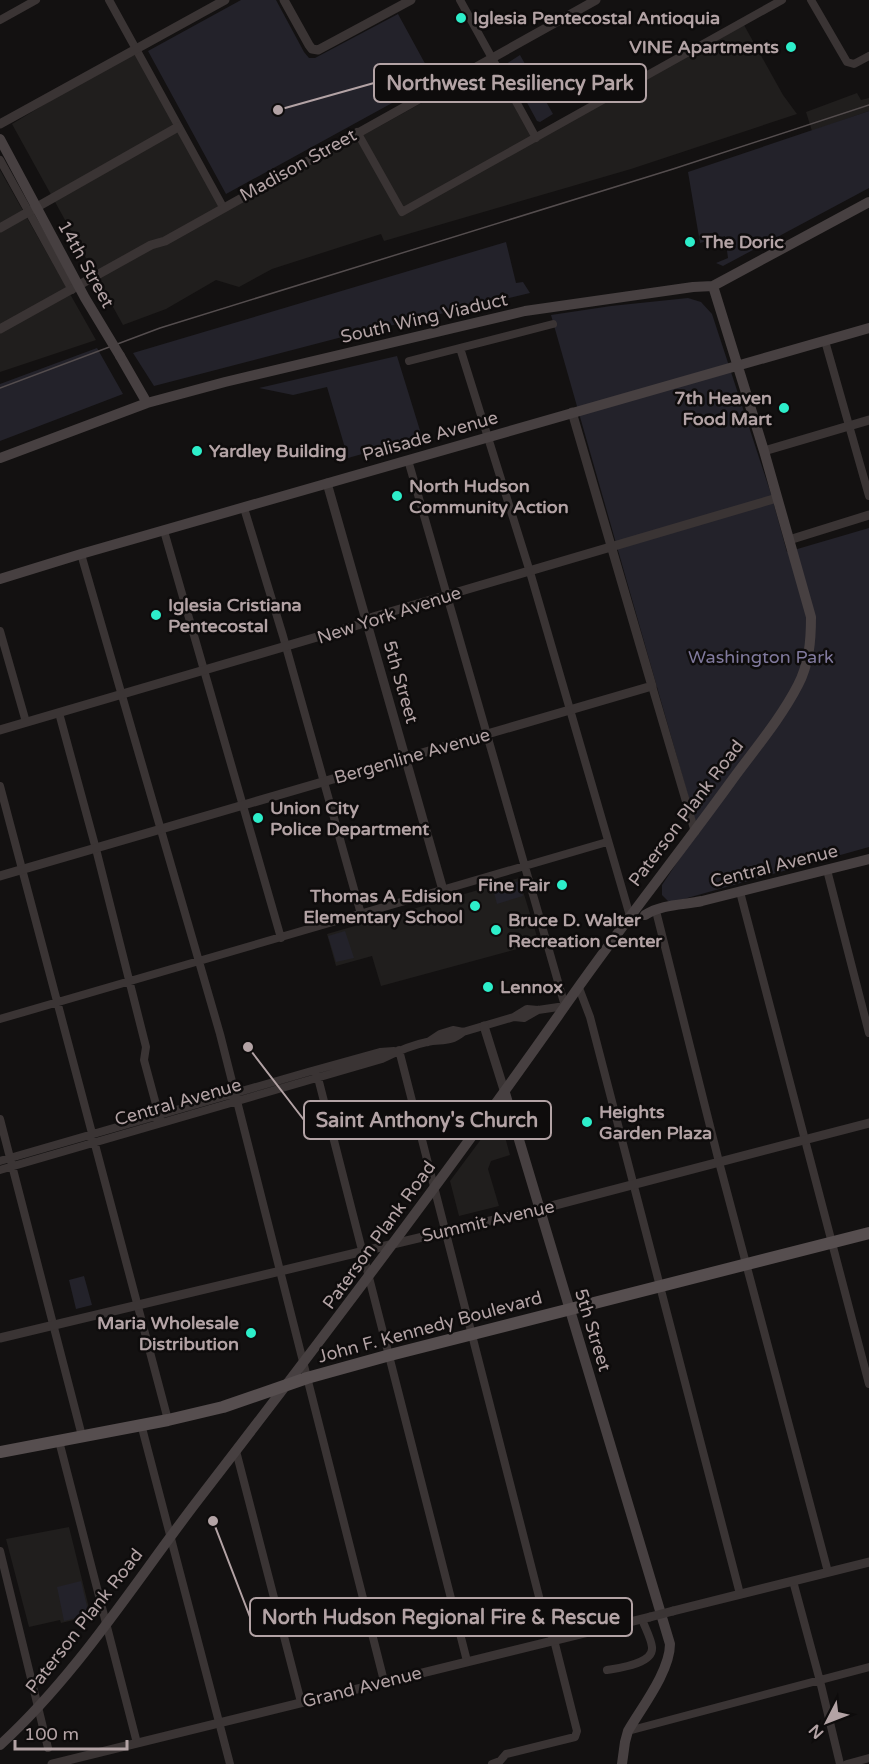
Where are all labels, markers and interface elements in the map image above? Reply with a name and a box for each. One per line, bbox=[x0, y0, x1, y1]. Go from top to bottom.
place label: Iglesia Pentecostal Antioquia bbox=[473, 7, 720, 29]
marker: Iglesia Pentecostal Antioquia bbox=[454, 11, 468, 25]
place label: VINE Apartments bbox=[629, 36, 779, 58]
marker: VINE Apartments bbox=[784, 40, 798, 54]
callout: Northwest Resiliency Park bbox=[374, 64, 646, 102]
text: Northwest Resiliency Park bbox=[386, 72, 634, 96]
street label: Madison Street bbox=[236, 124, 360, 206]
street label: 14th Street bbox=[53, 216, 119, 312]
place label: The Doric bbox=[701, 231, 784, 253]
marker: The Doric bbox=[683, 235, 697, 249]
street label: South Wing Viaduct bbox=[338, 288, 510, 348]
place label: 7th Heaven Food Mart bbox=[674, 387, 772, 430]
marker: 7th Heaven Food Mart bbox=[777, 401, 791, 415]
street label: Palisade Avenue bbox=[360, 406, 500, 466]
place label: Yardley Building bbox=[209, 440, 347, 462]
marker: Yardley Building bbox=[190, 444, 204, 458]
place label: North Hudson Community Action bbox=[409, 475, 569, 518]
marker: North Hudson Community Action bbox=[390, 489, 404, 503]
street label: New York Avenue bbox=[314, 581, 464, 649]
place label: Iglesia Cristiana Pentecostal bbox=[168, 594, 302, 637]
marker: Iglesia Cristiana Pentecostal bbox=[149, 608, 163, 622]
street label: 5th Street bbox=[379, 638, 423, 726]
park label: Washington Park bbox=[688, 646, 834, 668]
street label: Bergenline Avenue bbox=[332, 723, 492, 789]
street label: Paterson Plank Road bbox=[624, 735, 748, 891]
place label: Union City Police Department bbox=[270, 797, 429, 840]
marker: Union City Police Department bbox=[251, 811, 265, 825]
street label: Central Avenue bbox=[708, 840, 840, 892]
place label: Fine Fair bbox=[478, 874, 551, 896]
marker: Fine Fair bbox=[555, 878, 569, 892]
place label: Thomas A Edision Elementary School bbox=[303, 885, 463, 928]
marker: Thomas A Edision Elementary School bbox=[468, 899, 482, 913]
place label: Bruce D. Walter Recreation Center bbox=[508, 909, 663, 952]
marker: Bruce D. Walter Recreation Center bbox=[489, 923, 503, 937]
place label: Lennox bbox=[500, 976, 563, 998]
marker: Lennox bbox=[481, 980, 495, 994]
street label: Central Avenue bbox=[112, 1073, 244, 1131]
callout: Saint Anthony's Church bbox=[304, 1101, 551, 1139]
place label: Heights Garden Plaza bbox=[599, 1101, 712, 1144]
text: Saint Anthony's Church bbox=[316, 1109, 538, 1133]
marker: Heights Garden Plaza bbox=[580, 1115, 594, 1129]
street label: Paterson Plank Road bbox=[318, 1157, 440, 1313]
street label: Summit Avenue bbox=[420, 1195, 556, 1247]
street label: John F. Kennedy Boulevard bbox=[315, 1286, 545, 1368]
street label: 5th Street bbox=[570, 1286, 616, 1374]
place label: Maria Wholesale Distribution bbox=[97, 1312, 239, 1355]
marker: Maria Wholesale Distribution bbox=[244, 1326, 258, 1340]
street label: Paterson Plank Road bbox=[21, 1544, 147, 1698]
callout: North Hudson Regional Fire & Rescue bbox=[250, 1598, 632, 1636]
text: North Hudson Regional Fire & Rescue bbox=[262, 1606, 620, 1630]
street label: Grand Avenue bbox=[300, 1662, 424, 1712]
north arrow bbox=[797, 1692, 857, 1752]
scale bar bbox=[15, 1713, 128, 1751]
text: N bbox=[805, 1720, 828, 1743]
text: 100 m bbox=[24, 1723, 79, 1745]

